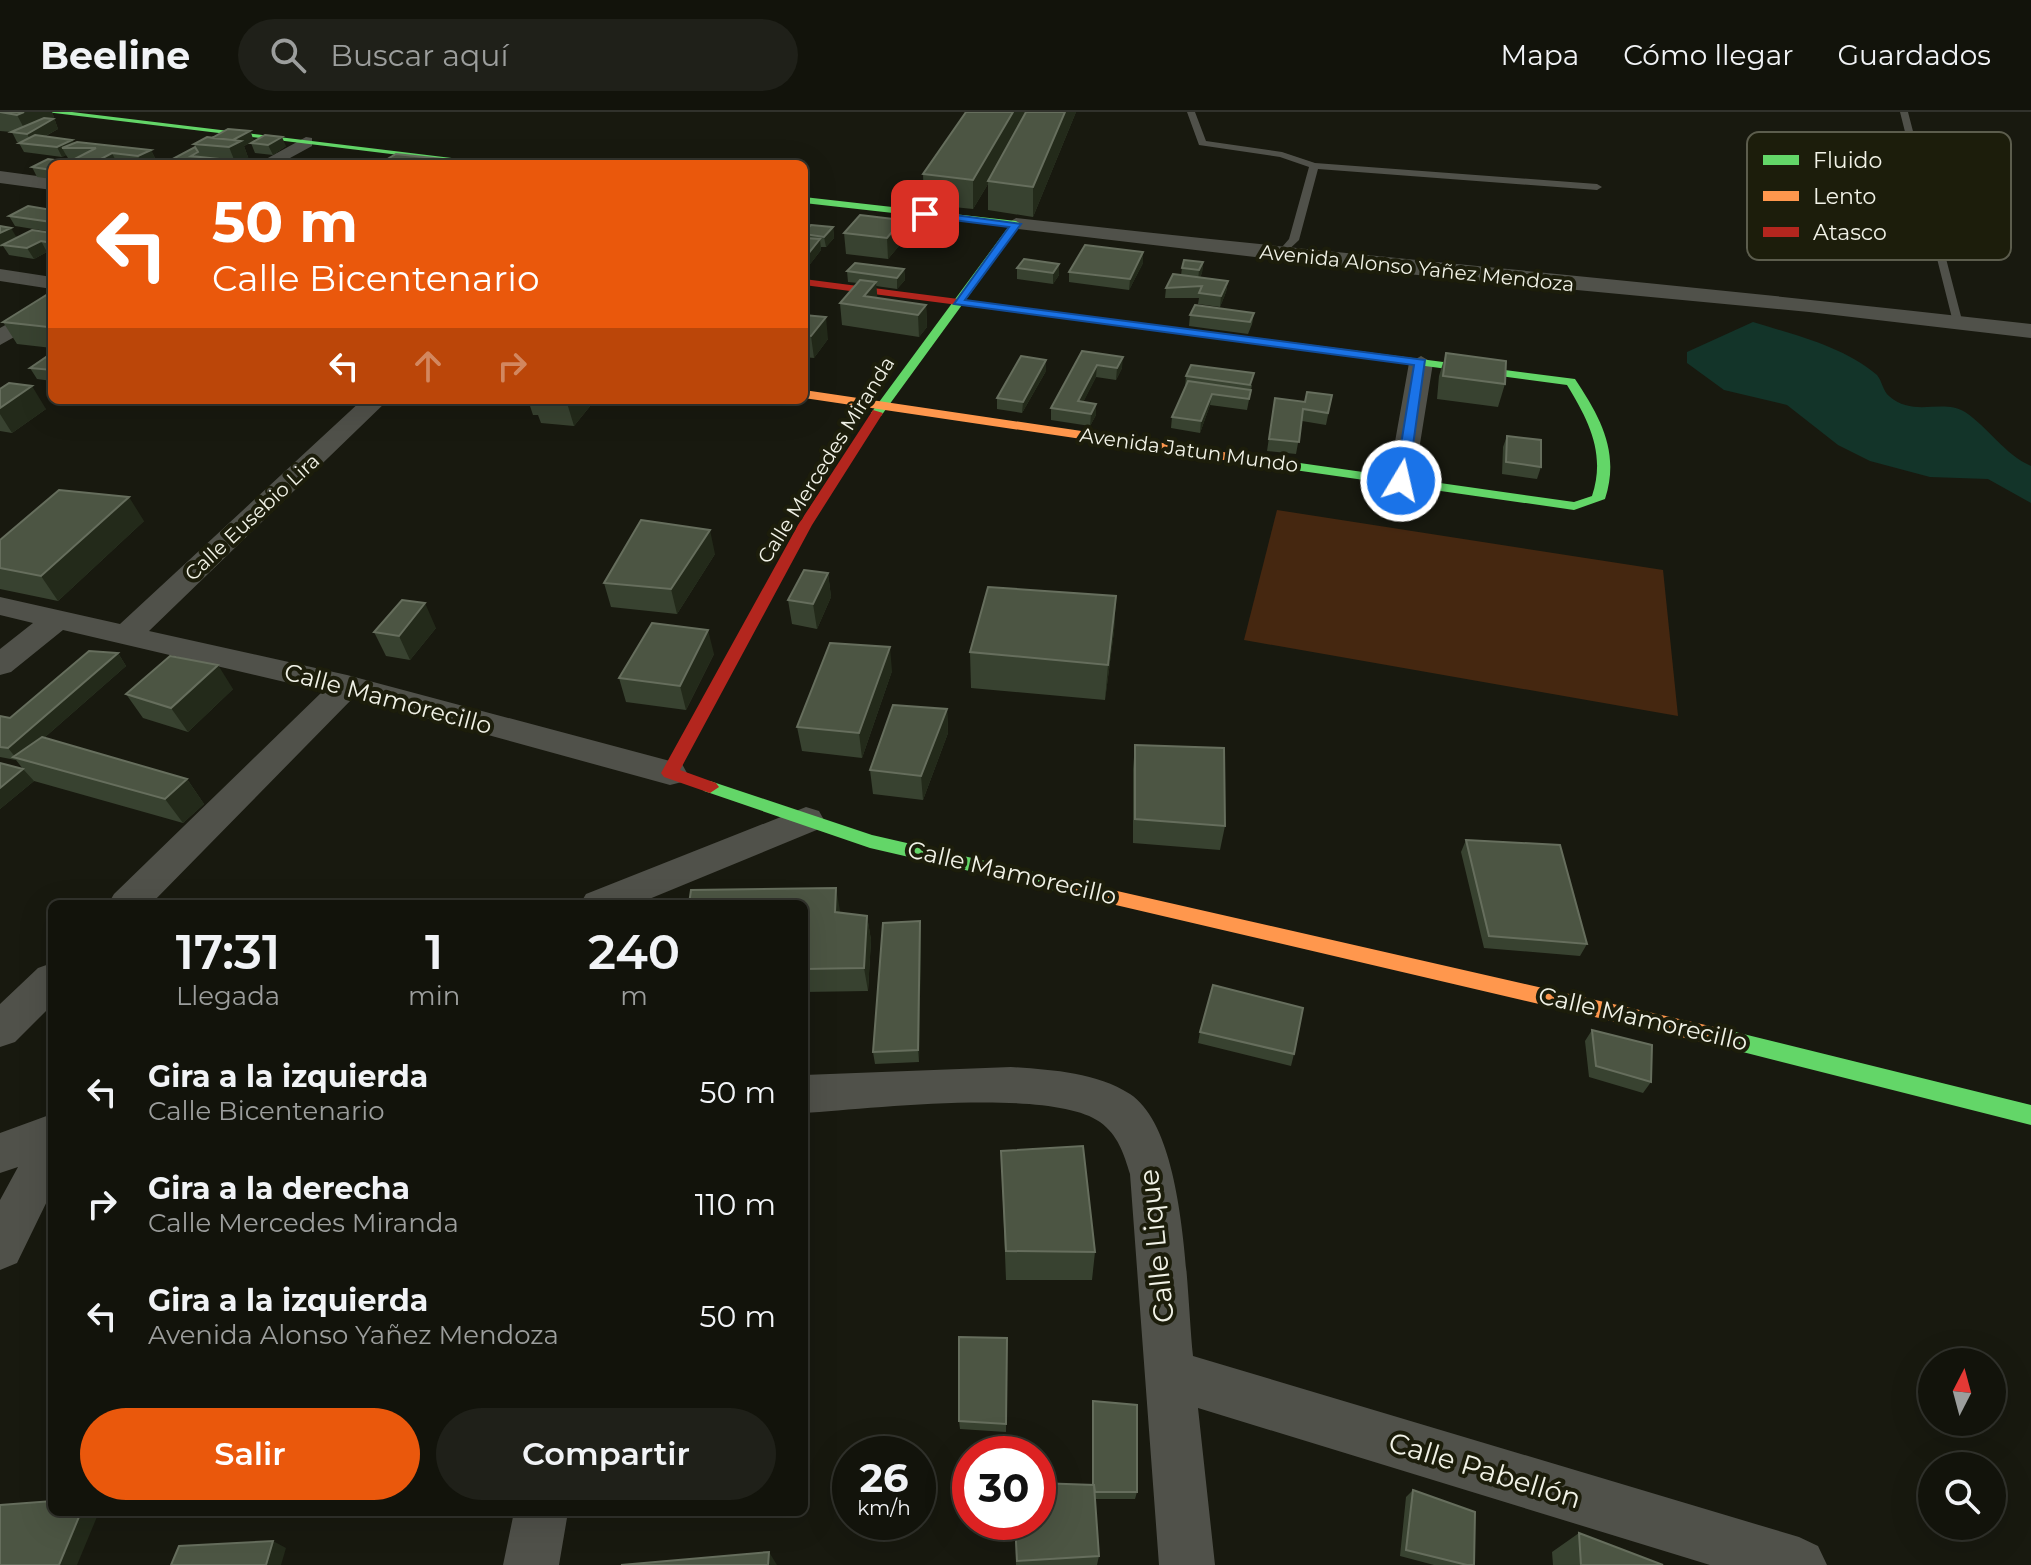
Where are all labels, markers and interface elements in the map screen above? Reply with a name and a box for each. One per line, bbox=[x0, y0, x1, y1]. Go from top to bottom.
search box bbox=[238, 19, 798, 91]
text: Beeline bbox=[40, 32, 190, 79]
icon: search bbox=[266, 33, 310, 77]
text: Buscar aquí bbox=[330, 37, 508, 74]
text: Mapa bbox=[1500, 38, 1579, 72]
text: Cómo llegar bbox=[1623, 38, 1793, 72]
text: Guardados bbox=[1837, 38, 1991, 72]
legend bbox=[1747, 132, 2011, 260]
text: Fluido bbox=[1813, 147, 1882, 174]
pin bbox=[891, 180, 959, 248]
text: Lento bbox=[1813, 183, 1876, 210]
text: 50 m bbox=[212, 188, 358, 256]
icon: left bbox=[80, 192, 184, 296]
icon: arrive bbox=[903, 192, 947, 236]
text: Atasco bbox=[1813, 219, 1887, 246]
street label: Avenida Alonso Yañez Mendoza bbox=[1259, 240, 1575, 296]
text: Calle Bicentenario bbox=[212, 256, 540, 300]
icon: left bbox=[322, 344, 366, 388]
icon: ahead bbox=[406, 344, 450, 388]
icon: right bbox=[490, 344, 534, 388]
street label: Calle Mercedes Miranda bbox=[752, 352, 900, 568]
street label: Avenida Jatun Mundo bbox=[1078, 423, 1300, 477]
position arrow bbox=[1359, 439, 1443, 523]
street label: Calle Eusebio Lira bbox=[180, 448, 324, 586]
street label: Calle Mamorecillo bbox=[281, 657, 495, 740]
street label: Calle Mamorecillo bbox=[905, 834, 1120, 911]
text: 17:31 bbox=[176, 923, 280, 981]
text: 1 bbox=[425, 923, 443, 981]
text: 240 bbox=[588, 923, 680, 981]
text: Llegada bbox=[176, 980, 280, 1012]
text: min bbox=[408, 980, 460, 1012]
text: m bbox=[620, 980, 648, 1012]
street label: Calle Mamorecillo bbox=[1536, 980, 1751, 1057]
text: Gira a la izquierda bbox=[148, 1058, 428, 1095]
icon: left bbox=[80, 1070, 124, 1114]
text: 50 m bbox=[699, 1074, 776, 1111]
text: Calle Bicentenario bbox=[148, 1095, 385, 1127]
street label: Calle Lique bbox=[1131, 1168, 1181, 1324]
text: Gira a la derecha bbox=[148, 1170, 410, 1207]
icon: right bbox=[80, 1182, 124, 1226]
text: 110 m bbox=[695, 1186, 776, 1223]
text: Calle Mercedes Miranda bbox=[148, 1207, 459, 1239]
text: Gira a la izquierda bbox=[148, 1282, 428, 1319]
icon: left bbox=[80, 1294, 124, 1338]
text: 50 m bbox=[699, 1298, 776, 1335]
text: Avenida Alonso Yañez Mendoza bbox=[148, 1319, 559, 1351]
north arrow bbox=[1918, 1348, 2006, 1436]
map controls bbox=[1918, 1348, 2006, 1540]
button: Salir bbox=[80, 1408, 420, 1500]
button: Compartir bbox=[436, 1408, 776, 1500]
street label: Calle Pabellón bbox=[1385, 1425, 1585, 1515]
speed limit sign: 30 bbox=[952, 1436, 1056, 1540]
button: search bbox=[1918, 1452, 2006, 1540]
text: 26 bbox=[859, 1453, 909, 1502]
text: km/h bbox=[857, 1496, 911, 1520]

